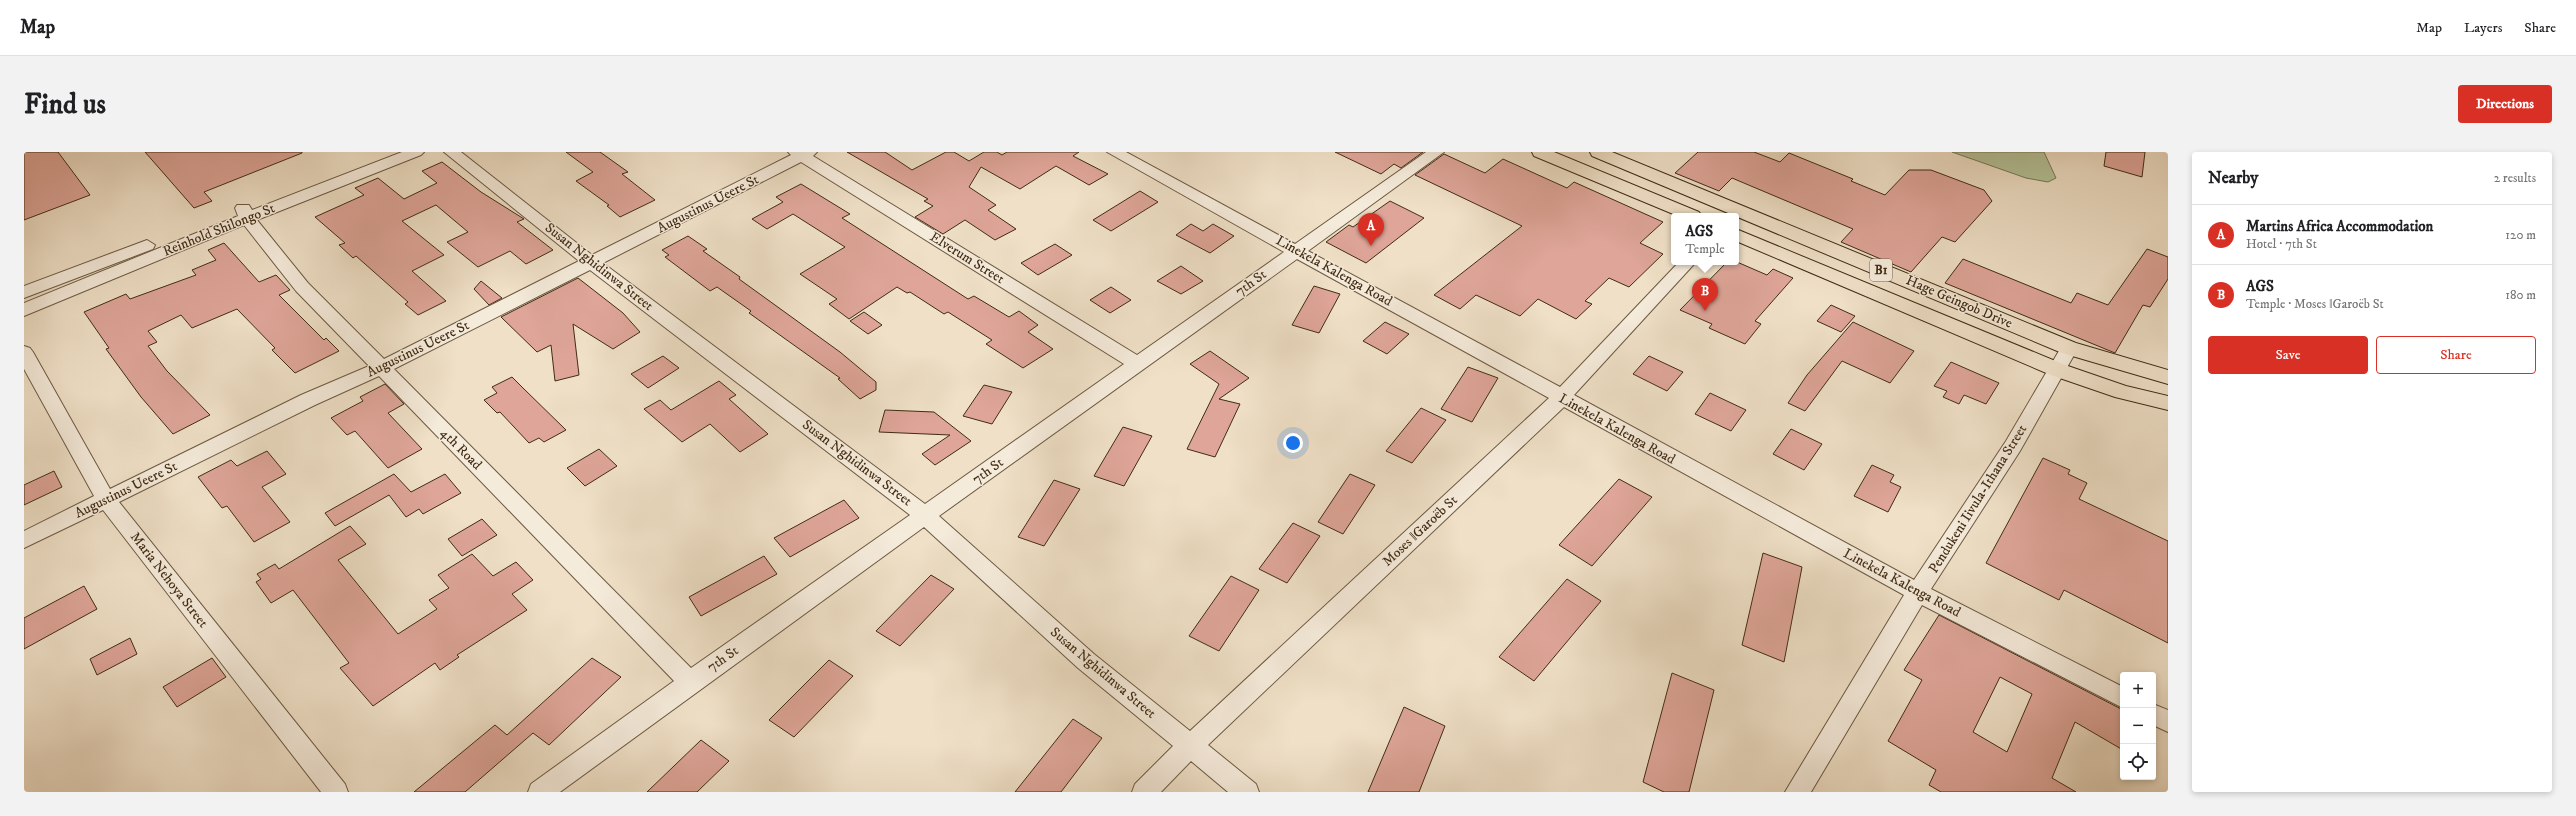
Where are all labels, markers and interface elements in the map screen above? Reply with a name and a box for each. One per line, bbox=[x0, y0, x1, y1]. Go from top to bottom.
text: Map bbox=[20, 16, 55, 39]
text: Map bbox=[2416, 19, 2442, 37]
text: Layers bbox=[2464, 19, 2502, 37]
text: Share bbox=[2524, 19, 2556, 37]
button: Directions bbox=[2458, 85, 2552, 123]
text: Find us bbox=[24, 87, 106, 122]
text: Nearby bbox=[2208, 167, 2258, 189]
street label: Augustinus Ueere St bbox=[654, 170, 762, 237]
text: 2 results bbox=[2494, 170, 2536, 186]
street label: Reinhold Shilongo St bbox=[160, 199, 278, 261]
pin: A bbox=[1358, 213, 1384, 246]
popup bbox=[1671, 213, 1739, 265]
text: Martins Africa Accommodation bbox=[2246, 217, 2433, 236]
street label: Susan Nghidinwa Street bbox=[541, 219, 657, 315]
text: AGS bbox=[1685, 222, 1713, 241]
text: A bbox=[2217, 227, 2225, 243]
text: 120 m bbox=[2505, 227, 2536, 243]
street label: Elverum Street bbox=[926, 228, 1008, 288]
street label: Linekela Kalenga Road bbox=[1273, 232, 1395, 310]
text: Hotel · 7th St bbox=[2246, 236, 2317, 252]
text: Temple bbox=[1685, 241, 1725, 257]
road number: B1 bbox=[1870, 259, 1892, 281]
street label: 7th St bbox=[1232, 265, 1270, 300]
street label: Hage Geingob Drive bbox=[1903, 271, 2015, 333]
text: AGS bbox=[2246, 277, 2274, 296]
pin: B bbox=[1692, 278, 1718, 311]
text: B bbox=[2217, 287, 2225, 303]
text: 180 m bbox=[2505, 287, 2536, 303]
text: Temple · Moses ǁGaroëb St bbox=[2246, 296, 2384, 312]
street label: Augustinus Ueere St bbox=[364, 316, 473, 382]
button: Save bbox=[2208, 336, 2368, 374]
button: Share bbox=[2376, 336, 2536, 374]
street label: Linekela Kalenga Road bbox=[1556, 390, 1678, 468]
street label: Susan Nghidinwa Street bbox=[799, 416, 916, 510]
street label: Pendukeni Iivula-Ithana Street bbox=[1925, 421, 2032, 577]
street label: 4th Road bbox=[436, 424, 486, 474]
your location bbox=[1283, 433, 1303, 453]
street label: 7th St bbox=[969, 453, 1007, 488]
street label: Augustinus Ueere St bbox=[72, 457, 181, 523]
street label: Moses ǁGaroëb St bbox=[1379, 491, 1462, 570]
street label: Maria Nehoya Street bbox=[126, 529, 212, 632]
street label: Linekela Kalenga Road bbox=[1840, 544, 1964, 622]
street label: Susan Nghidinwa Street bbox=[1046, 623, 1160, 723]
street label: 7th St bbox=[704, 642, 743, 676]
map controls bbox=[2120, 672, 2156, 780]
button: + bbox=[2120, 672, 2156, 708]
button: − bbox=[2120, 708, 2156, 744]
button: locate bbox=[2120, 744, 2156, 780]

